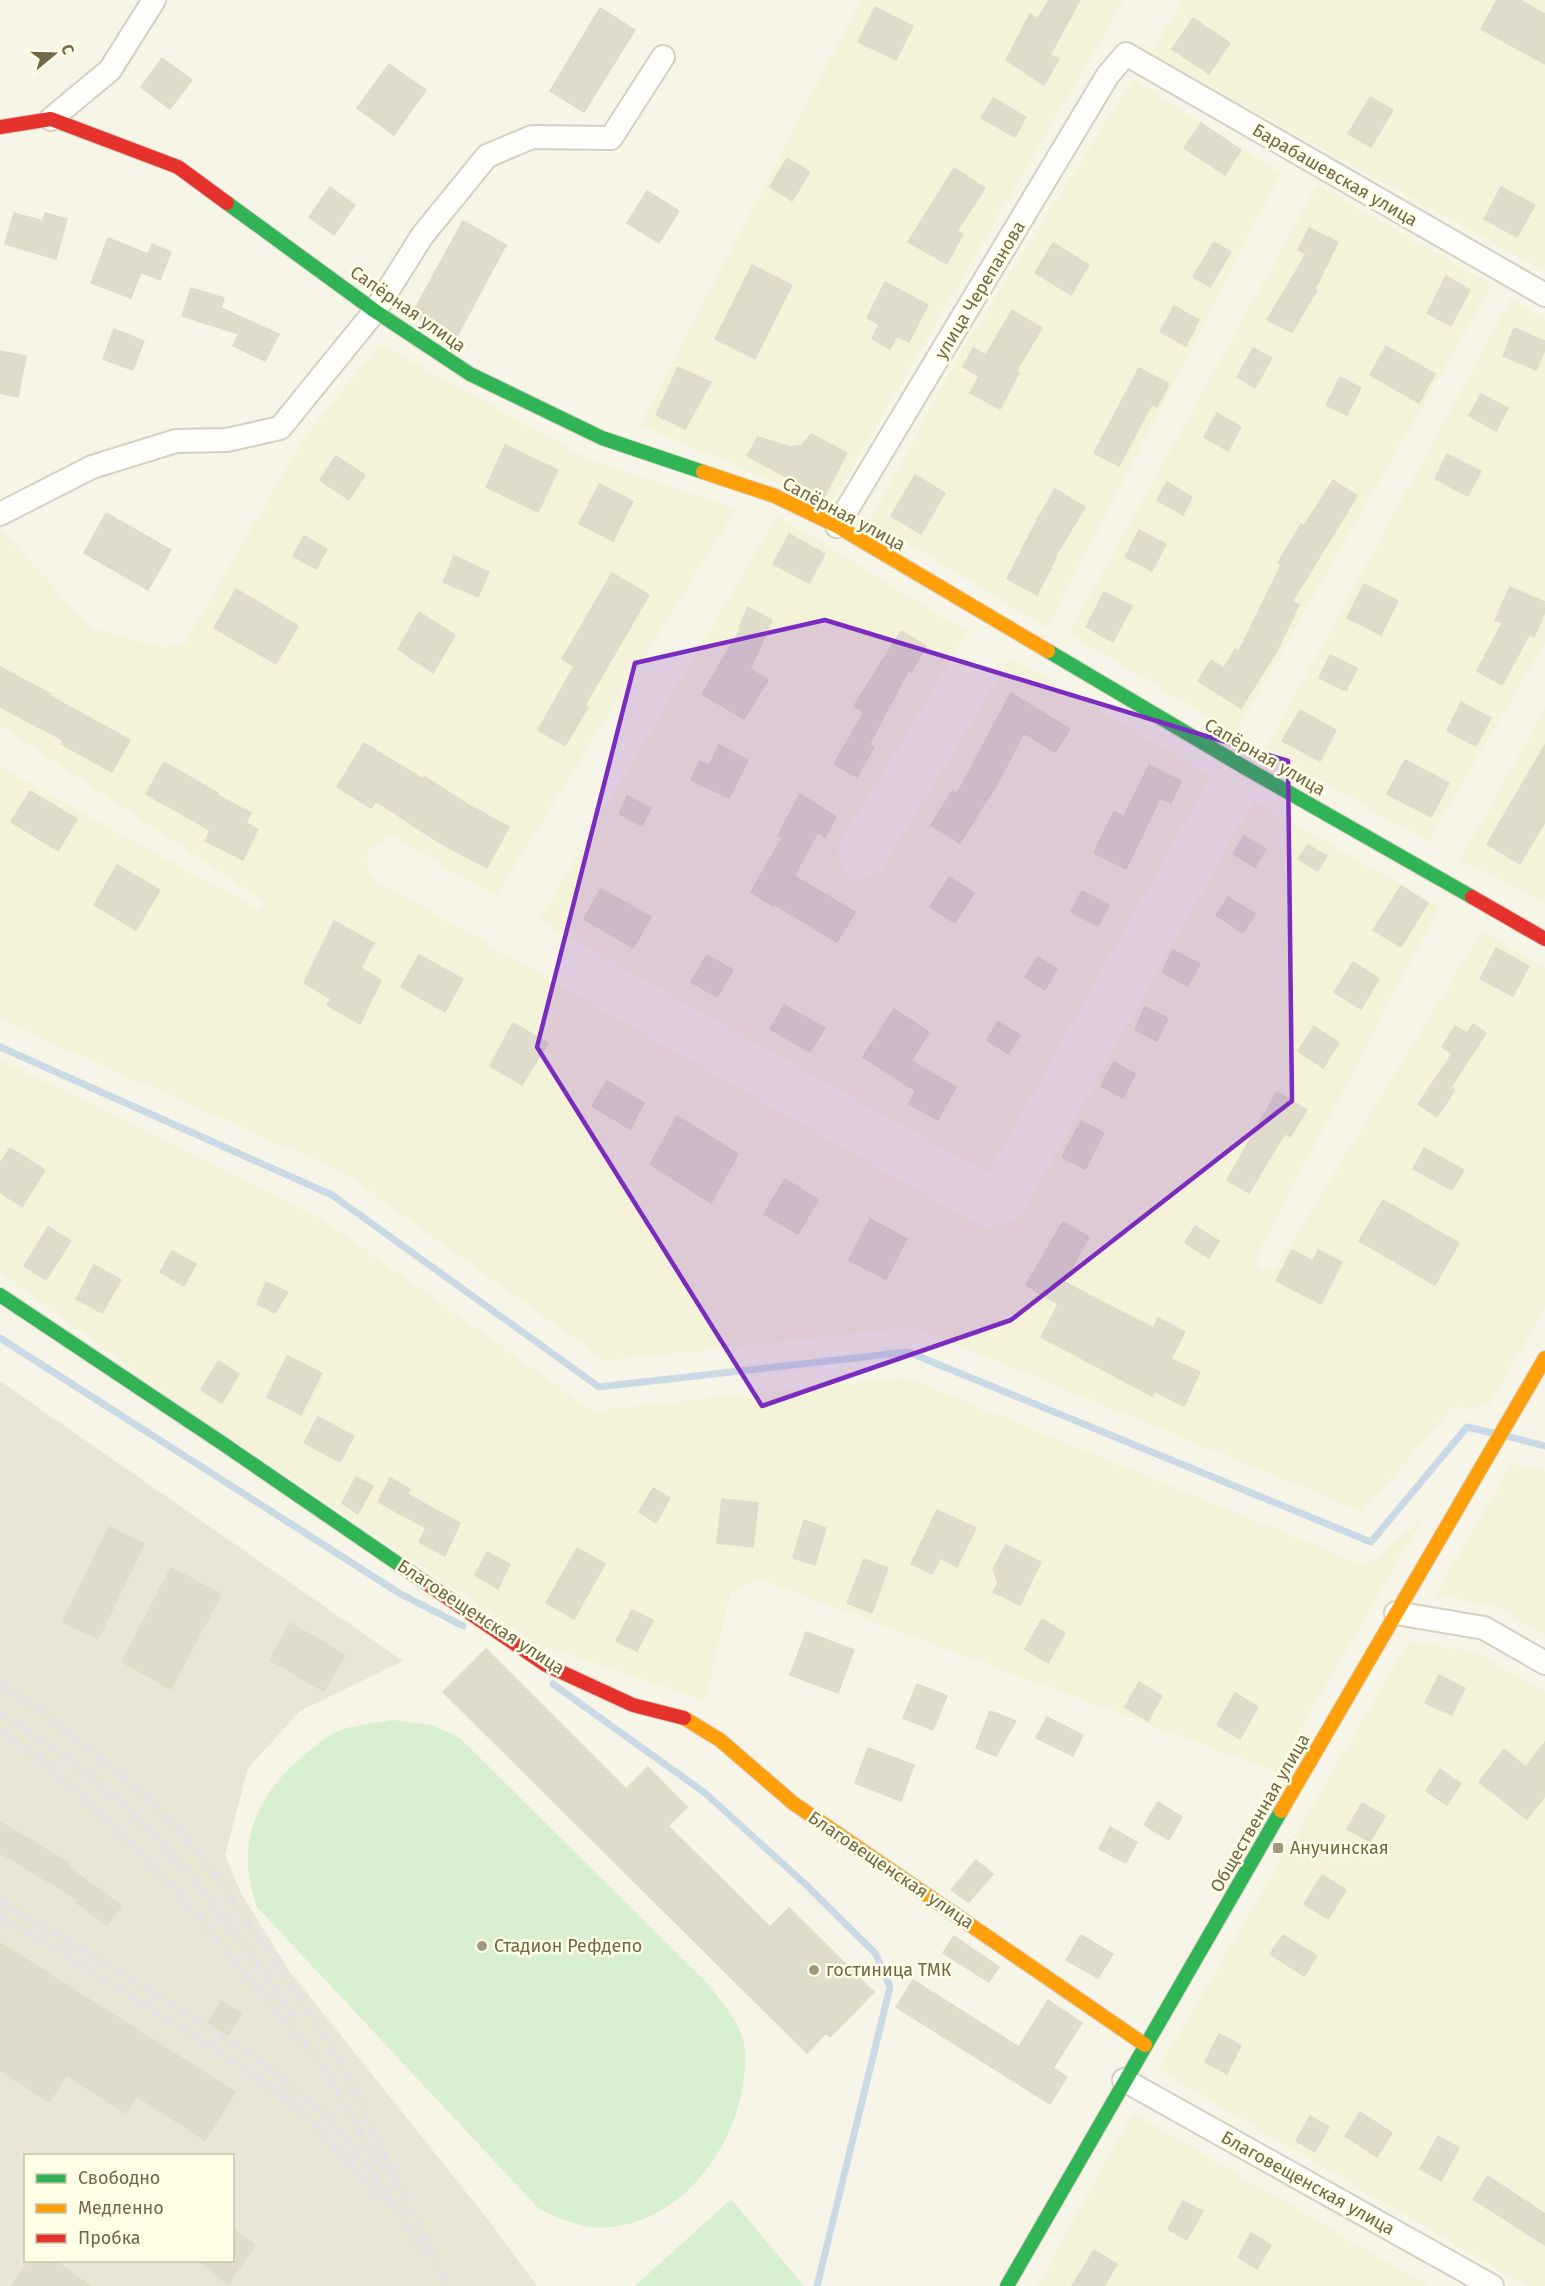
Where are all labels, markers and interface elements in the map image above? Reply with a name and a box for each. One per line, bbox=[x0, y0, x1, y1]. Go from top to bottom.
north arrow bbox=[24, 24, 84, 84]
text: С bbox=[57, 42, 78, 57]
street label: Барабашевская улица bbox=[1248, 119, 1422, 231]
street label: улица Черепанова bbox=[930, 217, 1030, 363]
street label: Сапёрная улица bbox=[346, 261, 470, 357]
street label: Сапёрная улица bbox=[779, 472, 909, 556]
street label: Сапёрная улица bbox=[1201, 713, 1329, 801]
street label: Благовещенская улица bbox=[393, 1555, 569, 1679]
street label: Общественная улица bbox=[1206, 1730, 1314, 1896]
street label: Благовещенская улица bbox=[804, 1806, 978, 1934]
place label: Анучинская bbox=[1290, 1837, 1389, 1859]
marker: Анучинская bbox=[1271, 1841, 1285, 1855]
place label: Стадион Рефдепо bbox=[494, 1935, 642, 1957]
marker: Стадион Рефдепо bbox=[475, 1939, 489, 1953]
place label: гостиница ТМК bbox=[826, 1959, 952, 1981]
marker: гостиница ТМК bbox=[807, 1963, 821, 1977]
street label: Благовещенская улица bbox=[1217, 2126, 1399, 2240]
legend bbox=[24, 2154, 234, 2262]
text: Свободно bbox=[78, 2167, 160, 2189]
text: Медленно bbox=[78, 2197, 164, 2219]
text: Пробка bbox=[78, 2227, 141, 2249]

